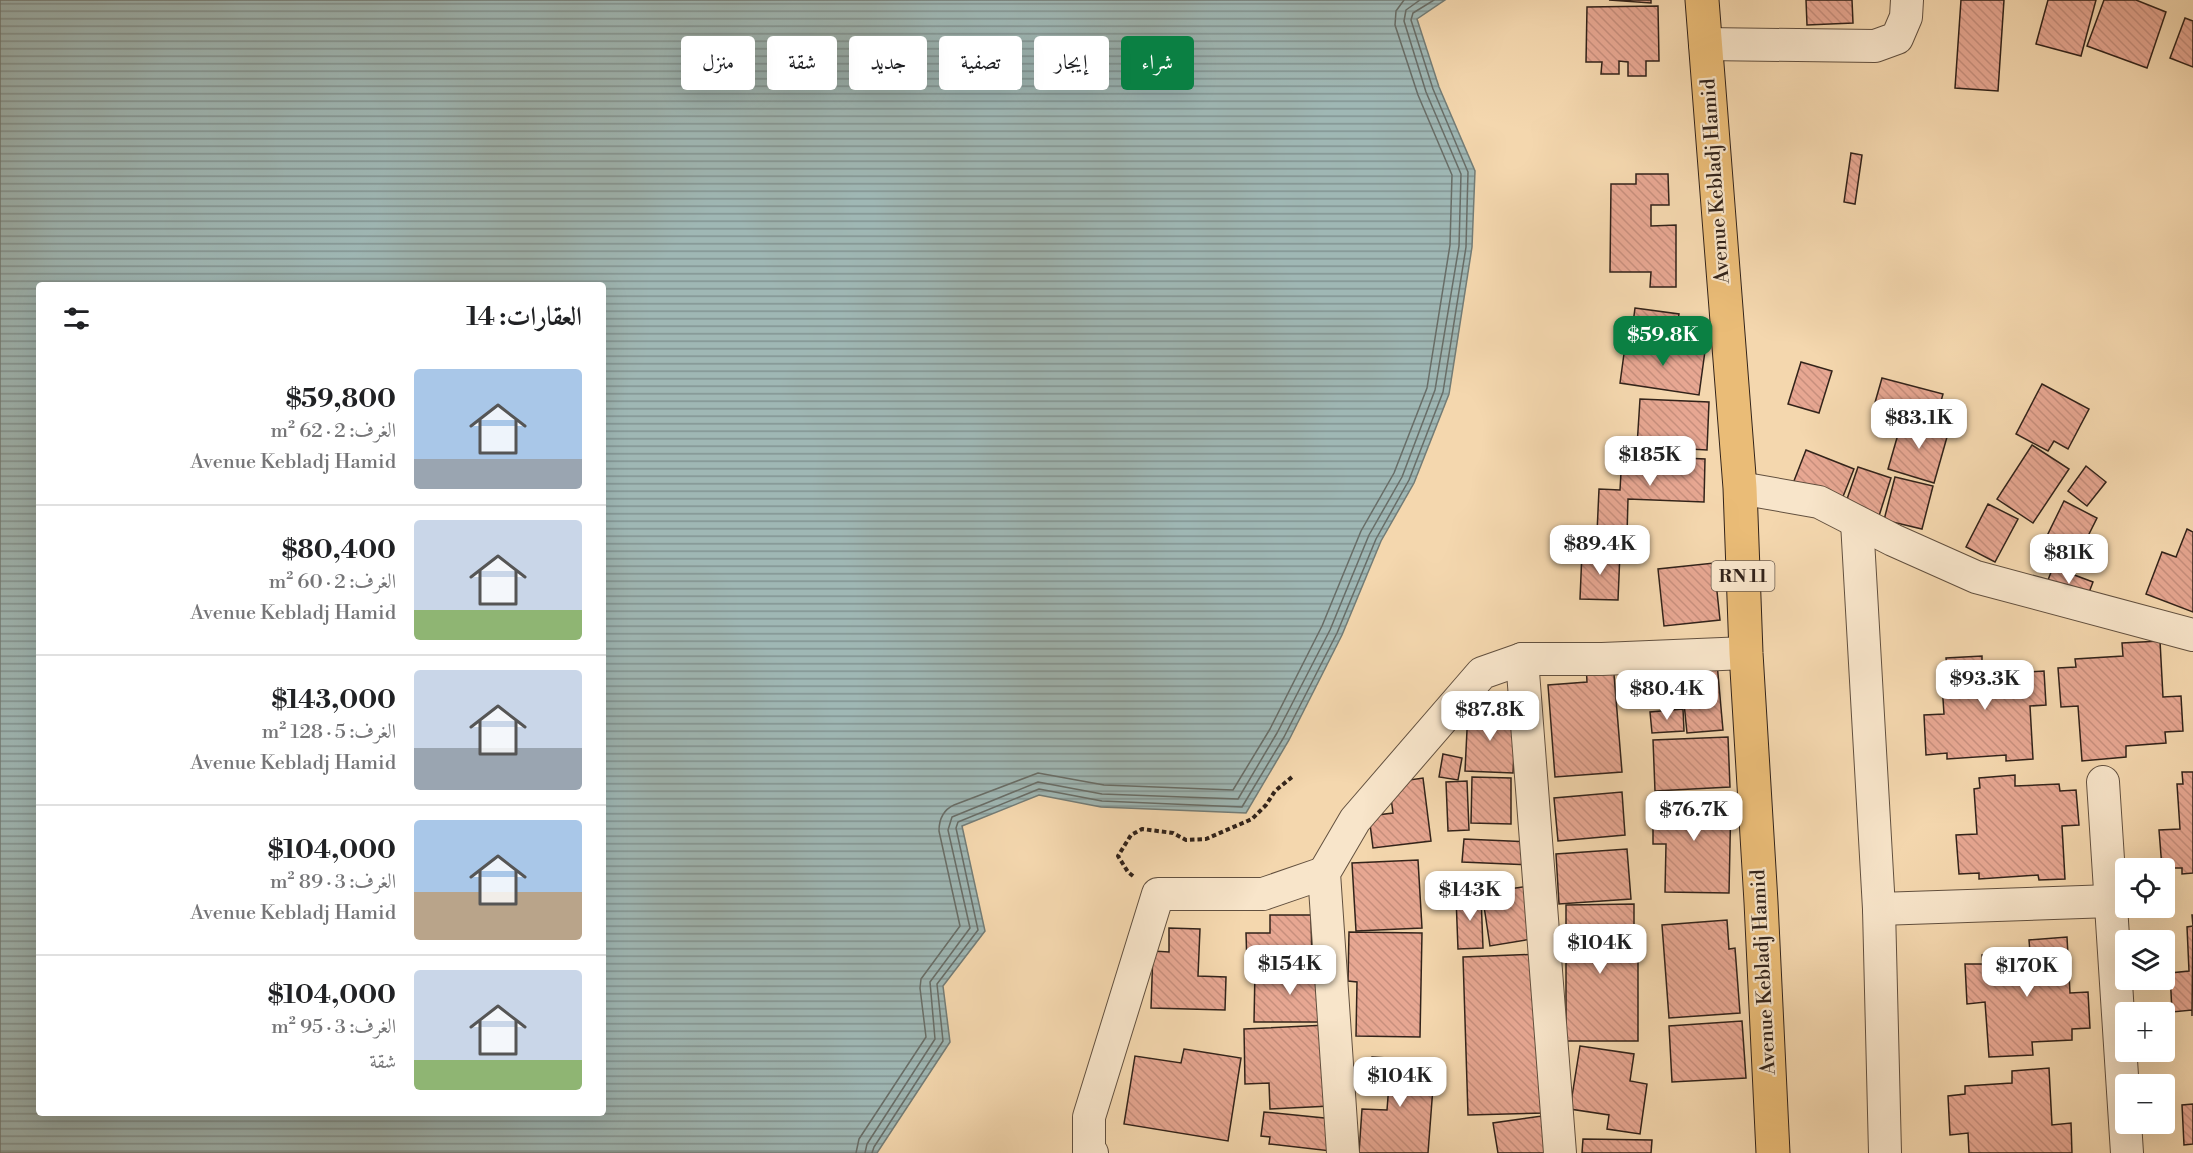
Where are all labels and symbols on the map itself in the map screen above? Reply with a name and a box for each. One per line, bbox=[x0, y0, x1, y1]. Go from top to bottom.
street label: Avenue Kebladj Hamid bbox=[1696, 77, 1736, 285]
pin: $59.8K bbox=[1614, 316, 1712, 367]
pin: $83.1K bbox=[1870, 399, 1968, 450]
pin: $185K bbox=[1608, 436, 1692, 487]
pin: $89.4K bbox=[1551, 525, 1649, 576]
pin: $81K bbox=[2033, 534, 2105, 585]
road number: RN 11 bbox=[1712, 561, 1774, 591]
pin: $93.3K bbox=[1936, 660, 2034, 711]
pin: $80.4K bbox=[1618, 670, 1716, 721]
pin: $87.8K bbox=[1441, 691, 1539, 742]
pin: $76.7K bbox=[1645, 791, 1743, 842]
street label: Avenue Kebladj Hamid bbox=[1746, 868, 1782, 1076]
pin: $143K bbox=[1428, 871, 1512, 922]
pin: $104K bbox=[1558, 924, 1642, 975]
pin: $154K bbox=[1248, 945, 1332, 996]
pin: $170K bbox=[1985, 947, 2069, 998]
pin: $104K bbox=[1358, 1057, 1442, 1108]

